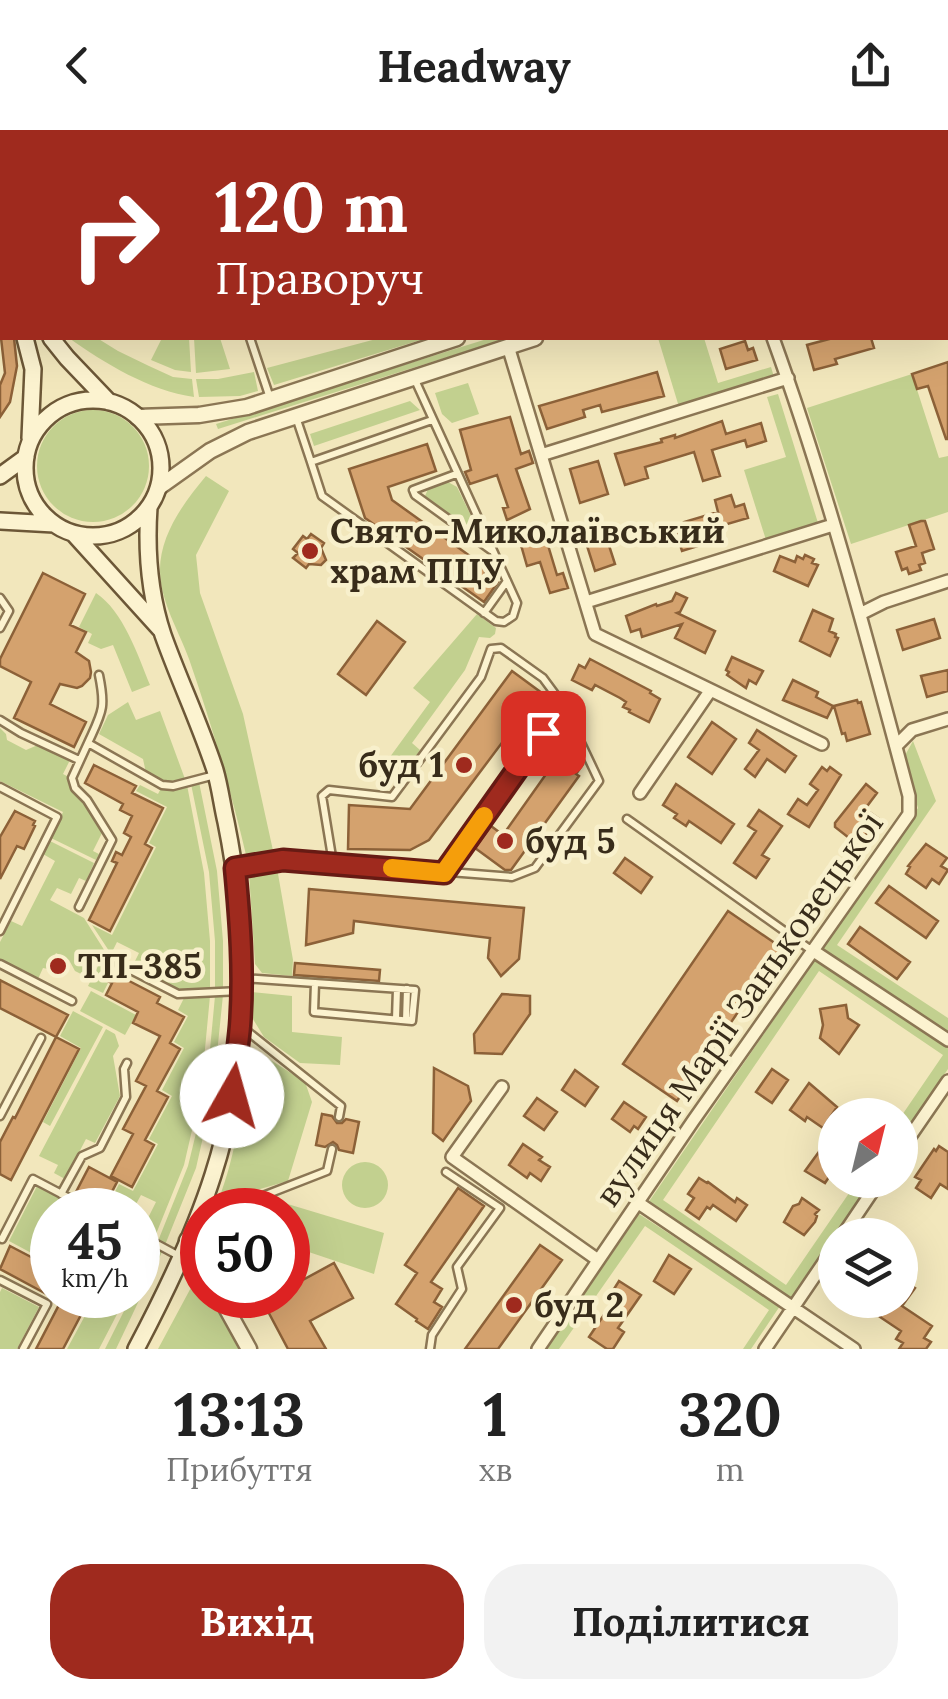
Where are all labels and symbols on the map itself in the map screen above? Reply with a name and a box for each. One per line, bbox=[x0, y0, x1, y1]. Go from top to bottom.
place label: Свято-Миколаївський храм ПЦУ bbox=[330, 508, 725, 593]
marker: Свято-Миколаївський храм ПЦУ bbox=[299, 540, 321, 562]
pin bbox=[501, 691, 586, 776]
place label: буд 1 bbox=[358, 742, 444, 787]
marker: буд 1 bbox=[453, 754, 475, 776]
street label: вулиця Марії Заньковецької bbox=[585, 802, 893, 1215]
place label: буд 5 bbox=[525, 818, 615, 863]
marker: буд 5 bbox=[494, 830, 516, 852]
place label: ТП-385 bbox=[78, 943, 202, 988]
marker: ТП-385 bbox=[47, 955, 69, 977]
position arrow bbox=[180, 1044, 284, 1148]
north arrow bbox=[818, 1098, 918, 1198]
speed limit sign: 50 bbox=[180, 1188, 310, 1318]
place label: буд 2 bbox=[534, 1282, 624, 1327]
marker: буд 2 bbox=[503, 1294, 525, 1316]

